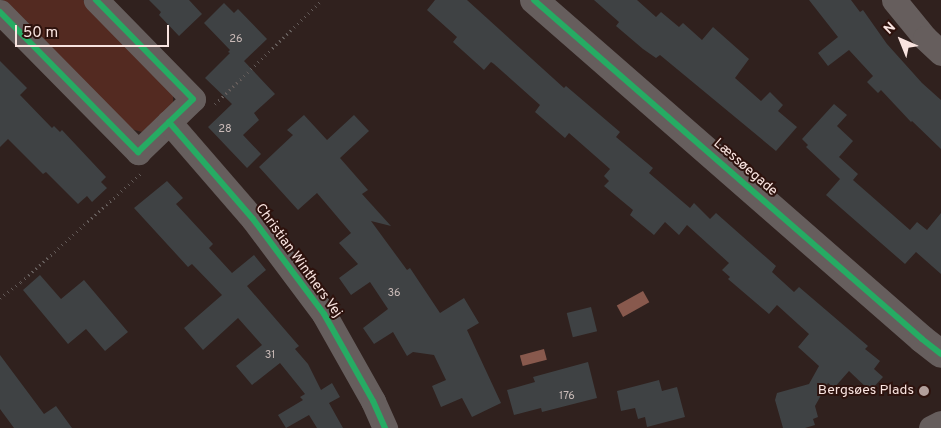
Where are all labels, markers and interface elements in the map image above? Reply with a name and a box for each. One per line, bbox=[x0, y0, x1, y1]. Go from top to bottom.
scale bar bbox=[18, 15, 171, 47]
north arrow bbox=[876, 15, 926, 65]
text: N bbox=[881, 19, 900, 38]
text: 50 m bbox=[23, 24, 58, 43]
house number: 26 bbox=[229, 32, 243, 46]
house number: 28 bbox=[218, 122, 232, 136]
street label: Læssøegade bbox=[710, 136, 780, 200]
street label: Christian Winthers Vej bbox=[251, 200, 345, 322]
house number: 36 bbox=[387, 286, 401, 300]
house number: 31 bbox=[265, 348, 275, 362]
place label: Bergsøes Plads bbox=[818, 383, 914, 399]
marker: Bergsøes Plads bbox=[918, 385, 930, 397]
house number: 176 bbox=[559, 389, 575, 403]

